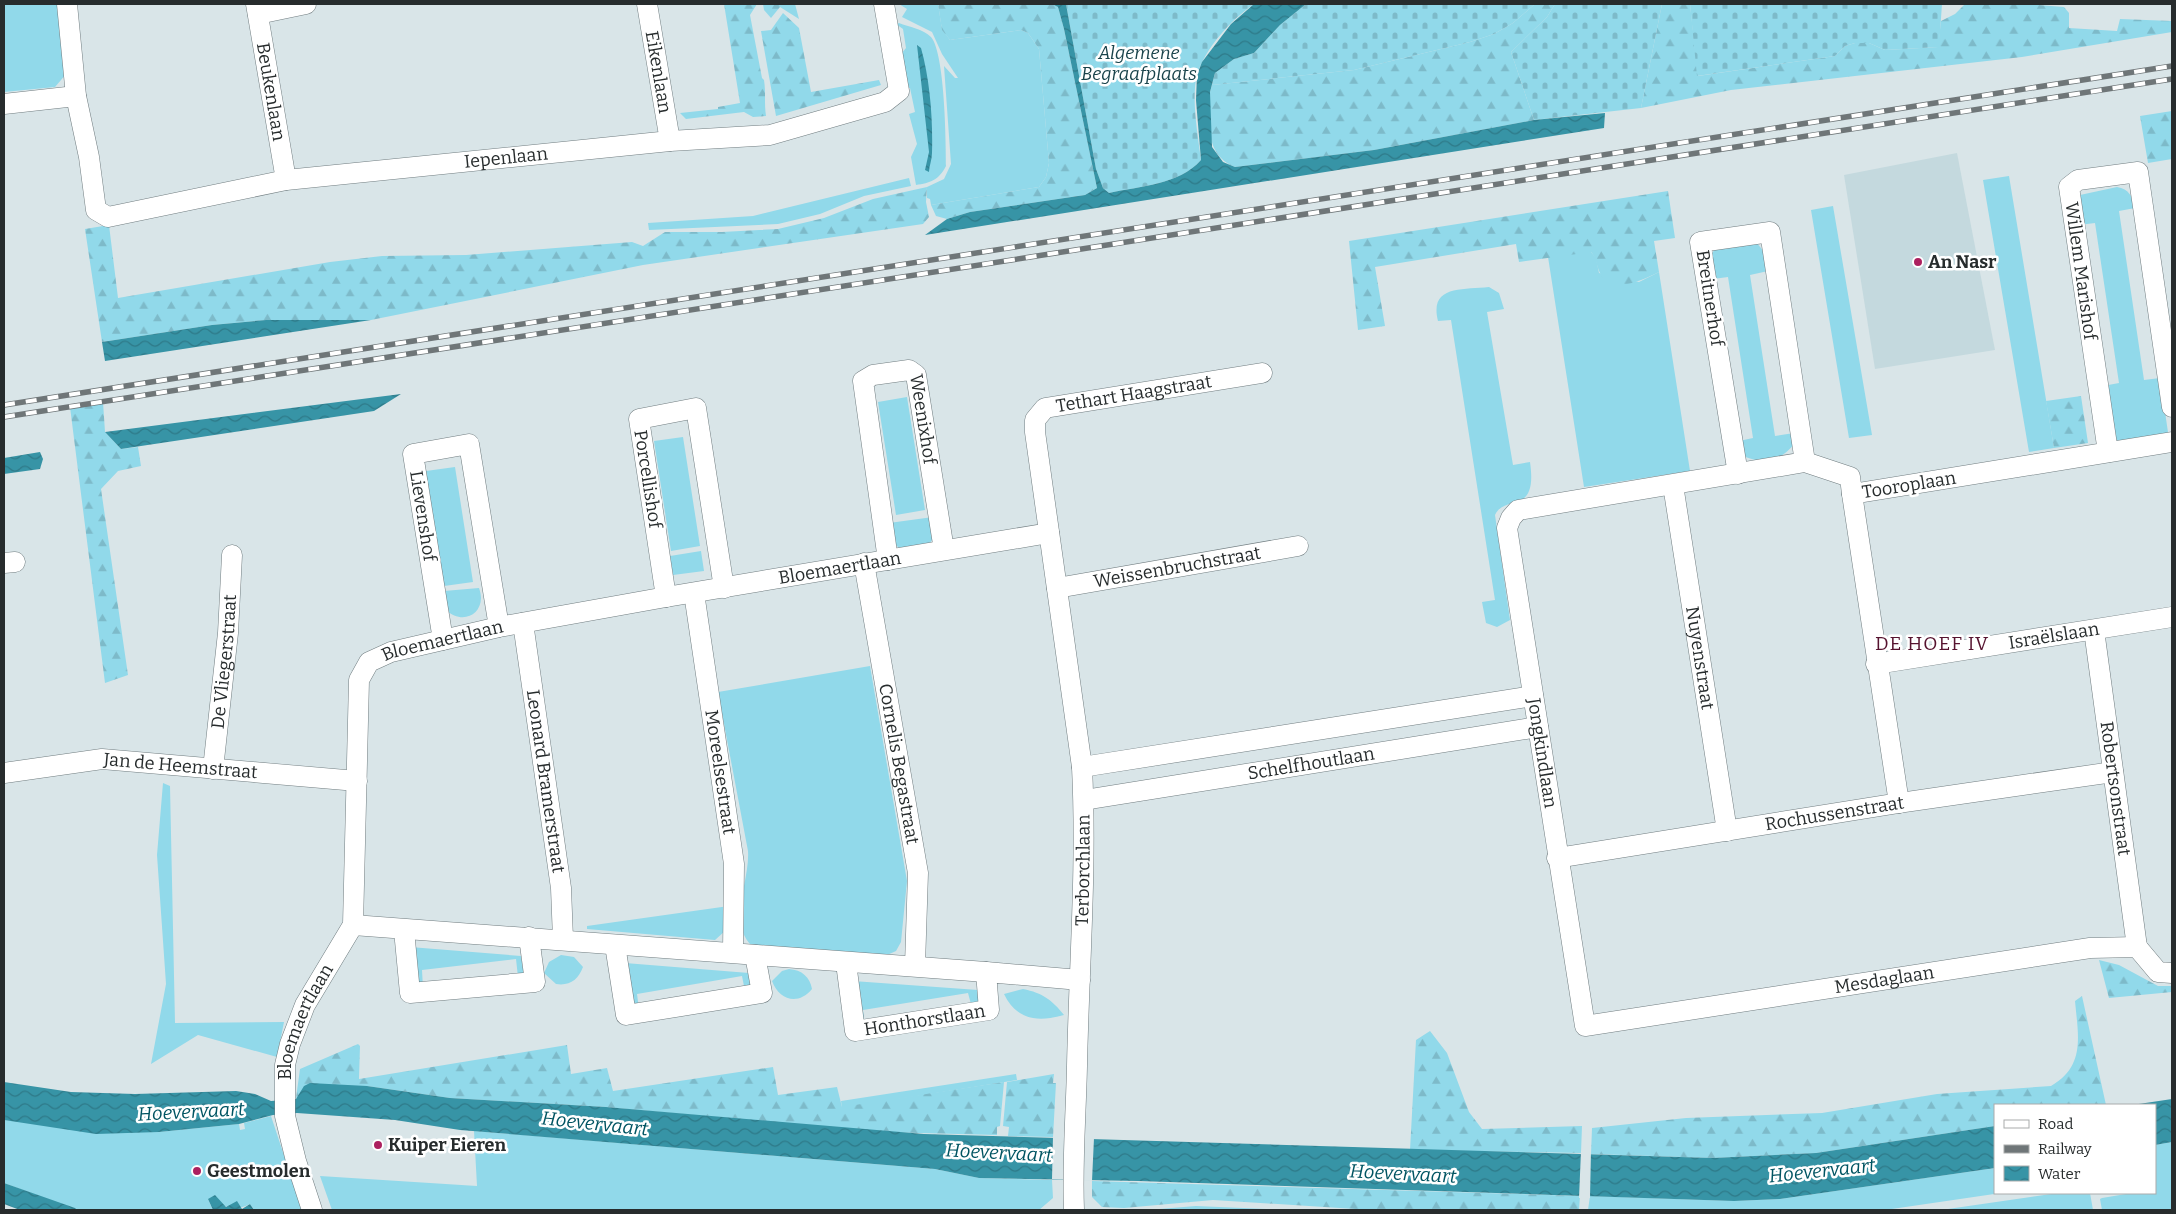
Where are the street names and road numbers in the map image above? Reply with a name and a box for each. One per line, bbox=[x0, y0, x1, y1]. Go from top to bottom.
street label: Eikenlaan bbox=[641, 29, 676, 116]
street label: Beukenlaan bbox=[252, 41, 290, 143]
street label: Iepenlaan bbox=[463, 142, 549, 173]
street label: Willem Marishof bbox=[2060, 201, 2102, 343]
street label: Breitnerhof bbox=[1692, 248, 1729, 349]
street label: Tethart Haagstraat bbox=[1054, 370, 1214, 417]
street label: Weenixhof bbox=[905, 373, 941, 467]
street label: Porcellishof bbox=[629, 428, 667, 531]
street label: Tooroplaan bbox=[1860, 467, 1958, 503]
street label: Lievenshof bbox=[405, 469, 441, 565]
street label: Weissenbruchstraat bbox=[1092, 542, 1263, 592]
street label: Bloemaertlaan bbox=[777, 547, 903, 589]
street label: De Vliegerstraat bbox=[206, 593, 241, 730]
street label: Nuyenstraat bbox=[1681, 605, 1719, 712]
street label: Bloemaertlaan bbox=[378, 615, 506, 666]
street label: Israëlslaan bbox=[2007, 618, 2101, 654]
street label: Cornelis Begastraat bbox=[874, 682, 924, 847]
street label: Leonard Bramerstraat bbox=[522, 688, 570, 875]
street label: Jongkindlaan bbox=[1523, 696, 1562, 810]
street label: Moreelsestraat bbox=[700, 708, 741, 836]
street label: Robertsonstraat bbox=[2095, 720, 2136, 858]
street label: Schelfhoutlaan bbox=[1246, 742, 1377, 785]
street label: Jan de Heemstraat bbox=[102, 748, 259, 783]
street label: Rochussenstraat bbox=[1763, 791, 1906, 835]
street label: Terborchlaan bbox=[1071, 814, 1095, 926]
street label: Bloemaertlaan bbox=[274, 960, 338, 1080]
street label: Mesdaglaan bbox=[1833, 961, 1936, 998]
street label: Honthorstlaan bbox=[862, 1000, 987, 1040]

